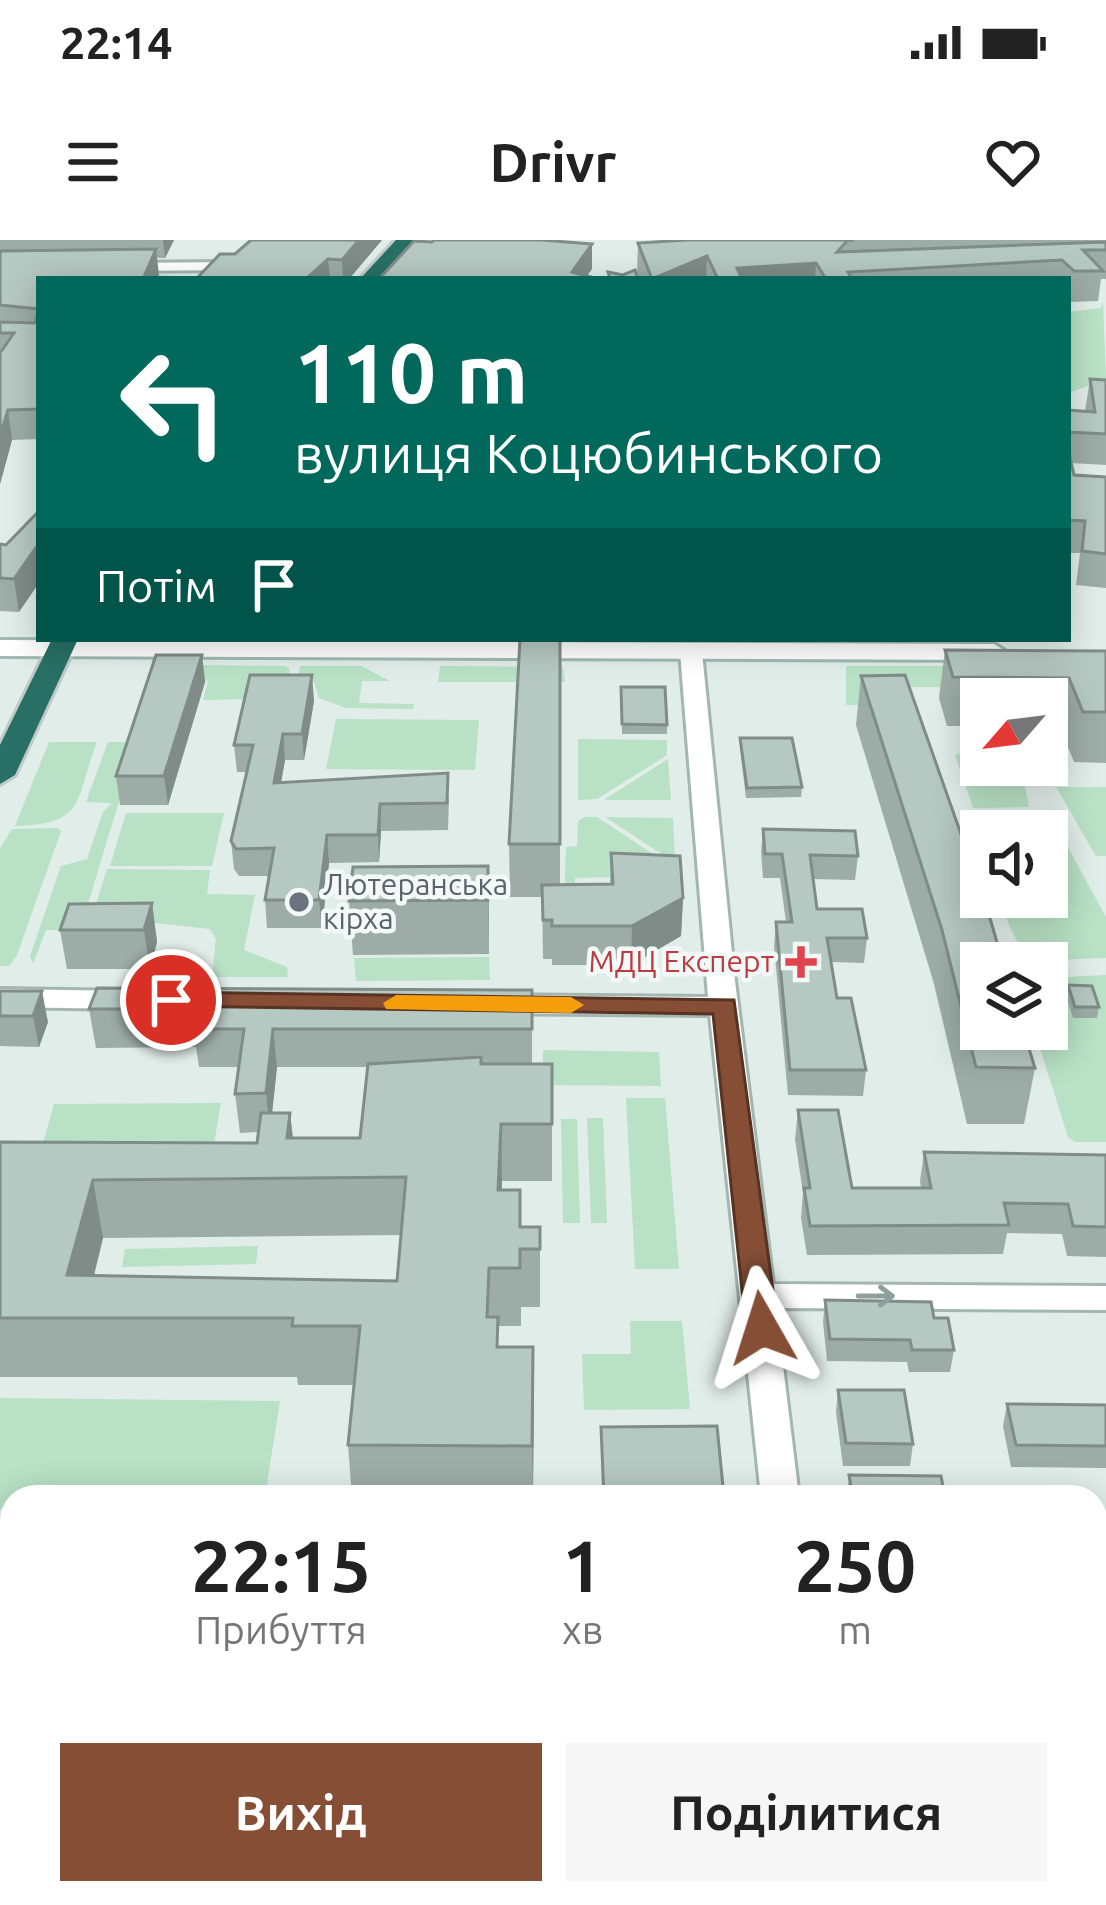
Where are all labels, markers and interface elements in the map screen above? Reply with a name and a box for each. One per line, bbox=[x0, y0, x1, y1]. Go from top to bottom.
text: 22:14 bbox=[60, 17, 173, 68]
icon: menu bbox=[60, 129, 126, 195]
icon: heart bbox=[980, 129, 1046, 195]
text: Drivr bbox=[490, 132, 616, 192]
icon: left bbox=[96, 324, 252, 480]
text: 110 m bbox=[294, 325, 528, 419]
text: вулиця Коцюбинського bbox=[294, 423, 883, 483]
icon: arrive bbox=[241, 552, 307, 618]
text: Потім bbox=[96, 560, 217, 611]
north arrow bbox=[960, 678, 1068, 786]
map controls bbox=[960, 678, 1068, 1050]
button: sound bbox=[960, 810, 1068, 918]
place label: Лютеранська кірха bbox=[323, 867, 508, 935]
marker: Лютеранська кірха bbox=[286, 889, 312, 915]
button: layers bbox=[960, 942, 1068, 1050]
place label: МДЦ Експерт bbox=[589, 944, 774, 978]
marker: МДЦ Експерт bbox=[785, 946, 817, 978]
pin bbox=[120, 949, 222, 1051]
icon: arrive bbox=[138, 967, 204, 1033]
position arrow bbox=[699, 1265, 825, 1391]
one-way arrow bbox=[856, 1285, 895, 1307]
text: 22:15 bbox=[191, 1525, 371, 1606]
text: 1 bbox=[562, 1525, 603, 1606]
text: 250 bbox=[794, 1525, 916, 1606]
text: Прибуття bbox=[195, 1608, 367, 1651]
text: хв bbox=[562, 1608, 603, 1651]
text: m bbox=[838, 1608, 872, 1651]
button: Вихід bbox=[60, 1743, 542, 1881]
button: Поділитися bbox=[566, 1743, 1047, 1881]

